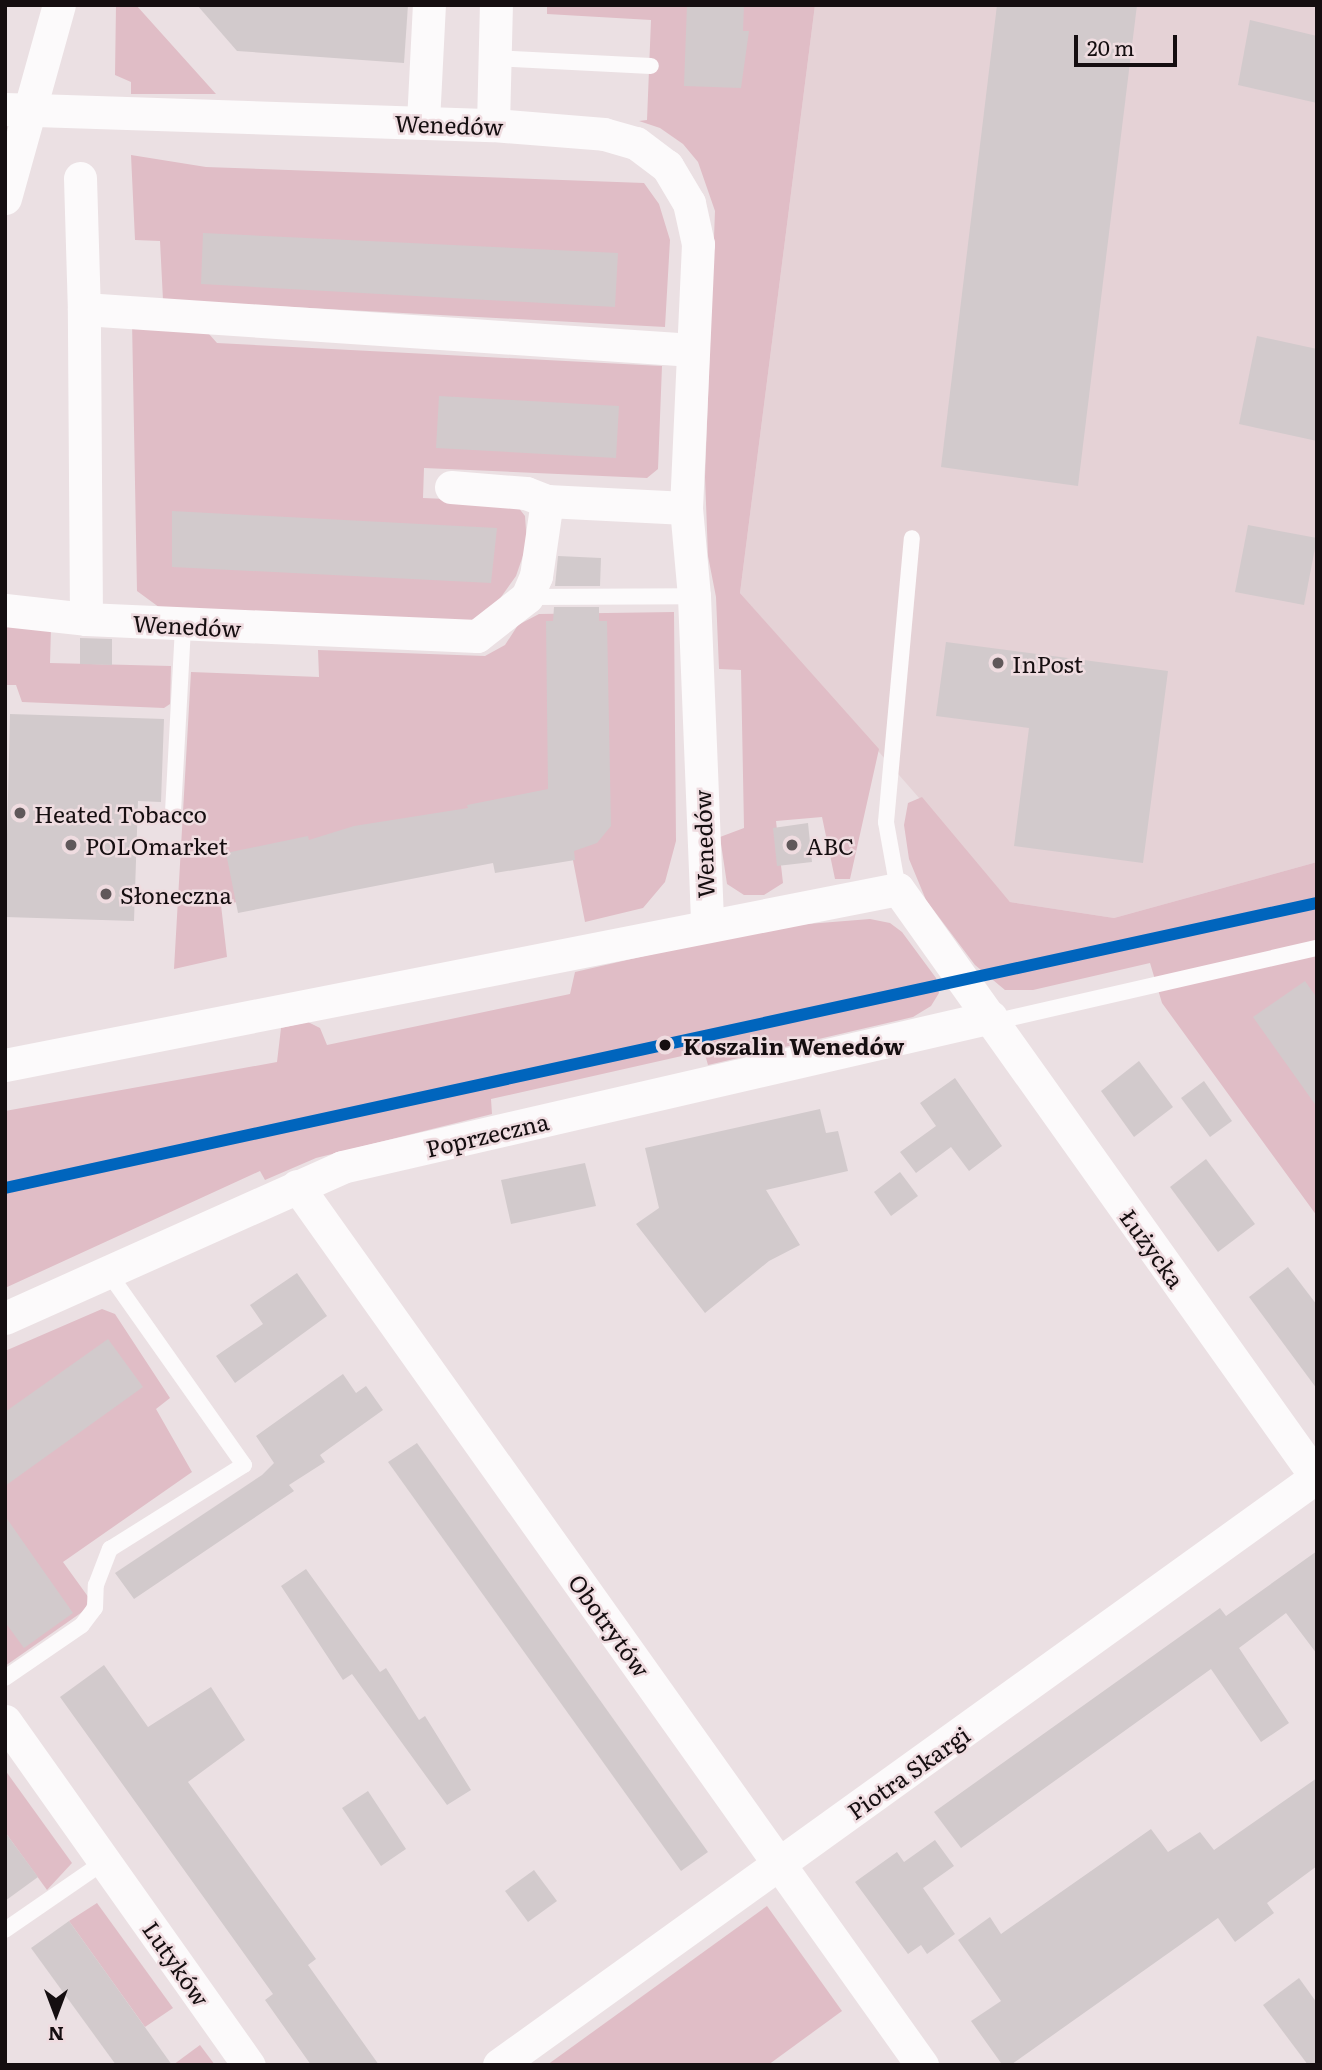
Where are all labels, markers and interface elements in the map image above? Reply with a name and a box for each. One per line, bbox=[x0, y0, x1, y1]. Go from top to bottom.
scale bar bbox=[1077, 21, 1180, 65]
text: 20 m bbox=[1087, 31, 1134, 62]
street label: Wenedów bbox=[394, 108, 504, 140]
street label: Wenedów bbox=[132, 608, 242, 642]
place label: InPost bbox=[1012, 649, 1083, 677]
marker: InPost bbox=[990, 655, 1006, 671]
street label: Wenedów bbox=[687, 789, 719, 899]
place label: Heated Tobacco bbox=[34, 799, 207, 827]
marker: Heated Tobacco bbox=[12, 805, 28, 821]
place label: POLOmarket bbox=[85, 831, 228, 859]
place label: ABC bbox=[806, 831, 854, 859]
marker: POLOmarket bbox=[63, 837, 79, 853]
marker: ABC bbox=[784, 837, 800, 853]
place label: Słoneczna bbox=[120, 880, 232, 908]
marker: Słoneczna bbox=[98, 886, 114, 902]
place label: Koszalin Wenedów bbox=[683, 1031, 904, 1059]
marker: Koszalin Wenedów bbox=[653, 1033, 677, 1057]
street label: Poprzeczna bbox=[423, 1106, 551, 1162]
street label: Łużycka bbox=[1115, 1203, 1191, 1293]
street label: Obotrytów bbox=[564, 1568, 656, 1682]
street label: Piotra Skargi bbox=[842, 1720, 974, 1824]
street label: Lutyków bbox=[138, 1916, 216, 2010]
north arrow bbox=[21, 1979, 91, 2049]
text: N bbox=[48, 2021, 64, 2049]

